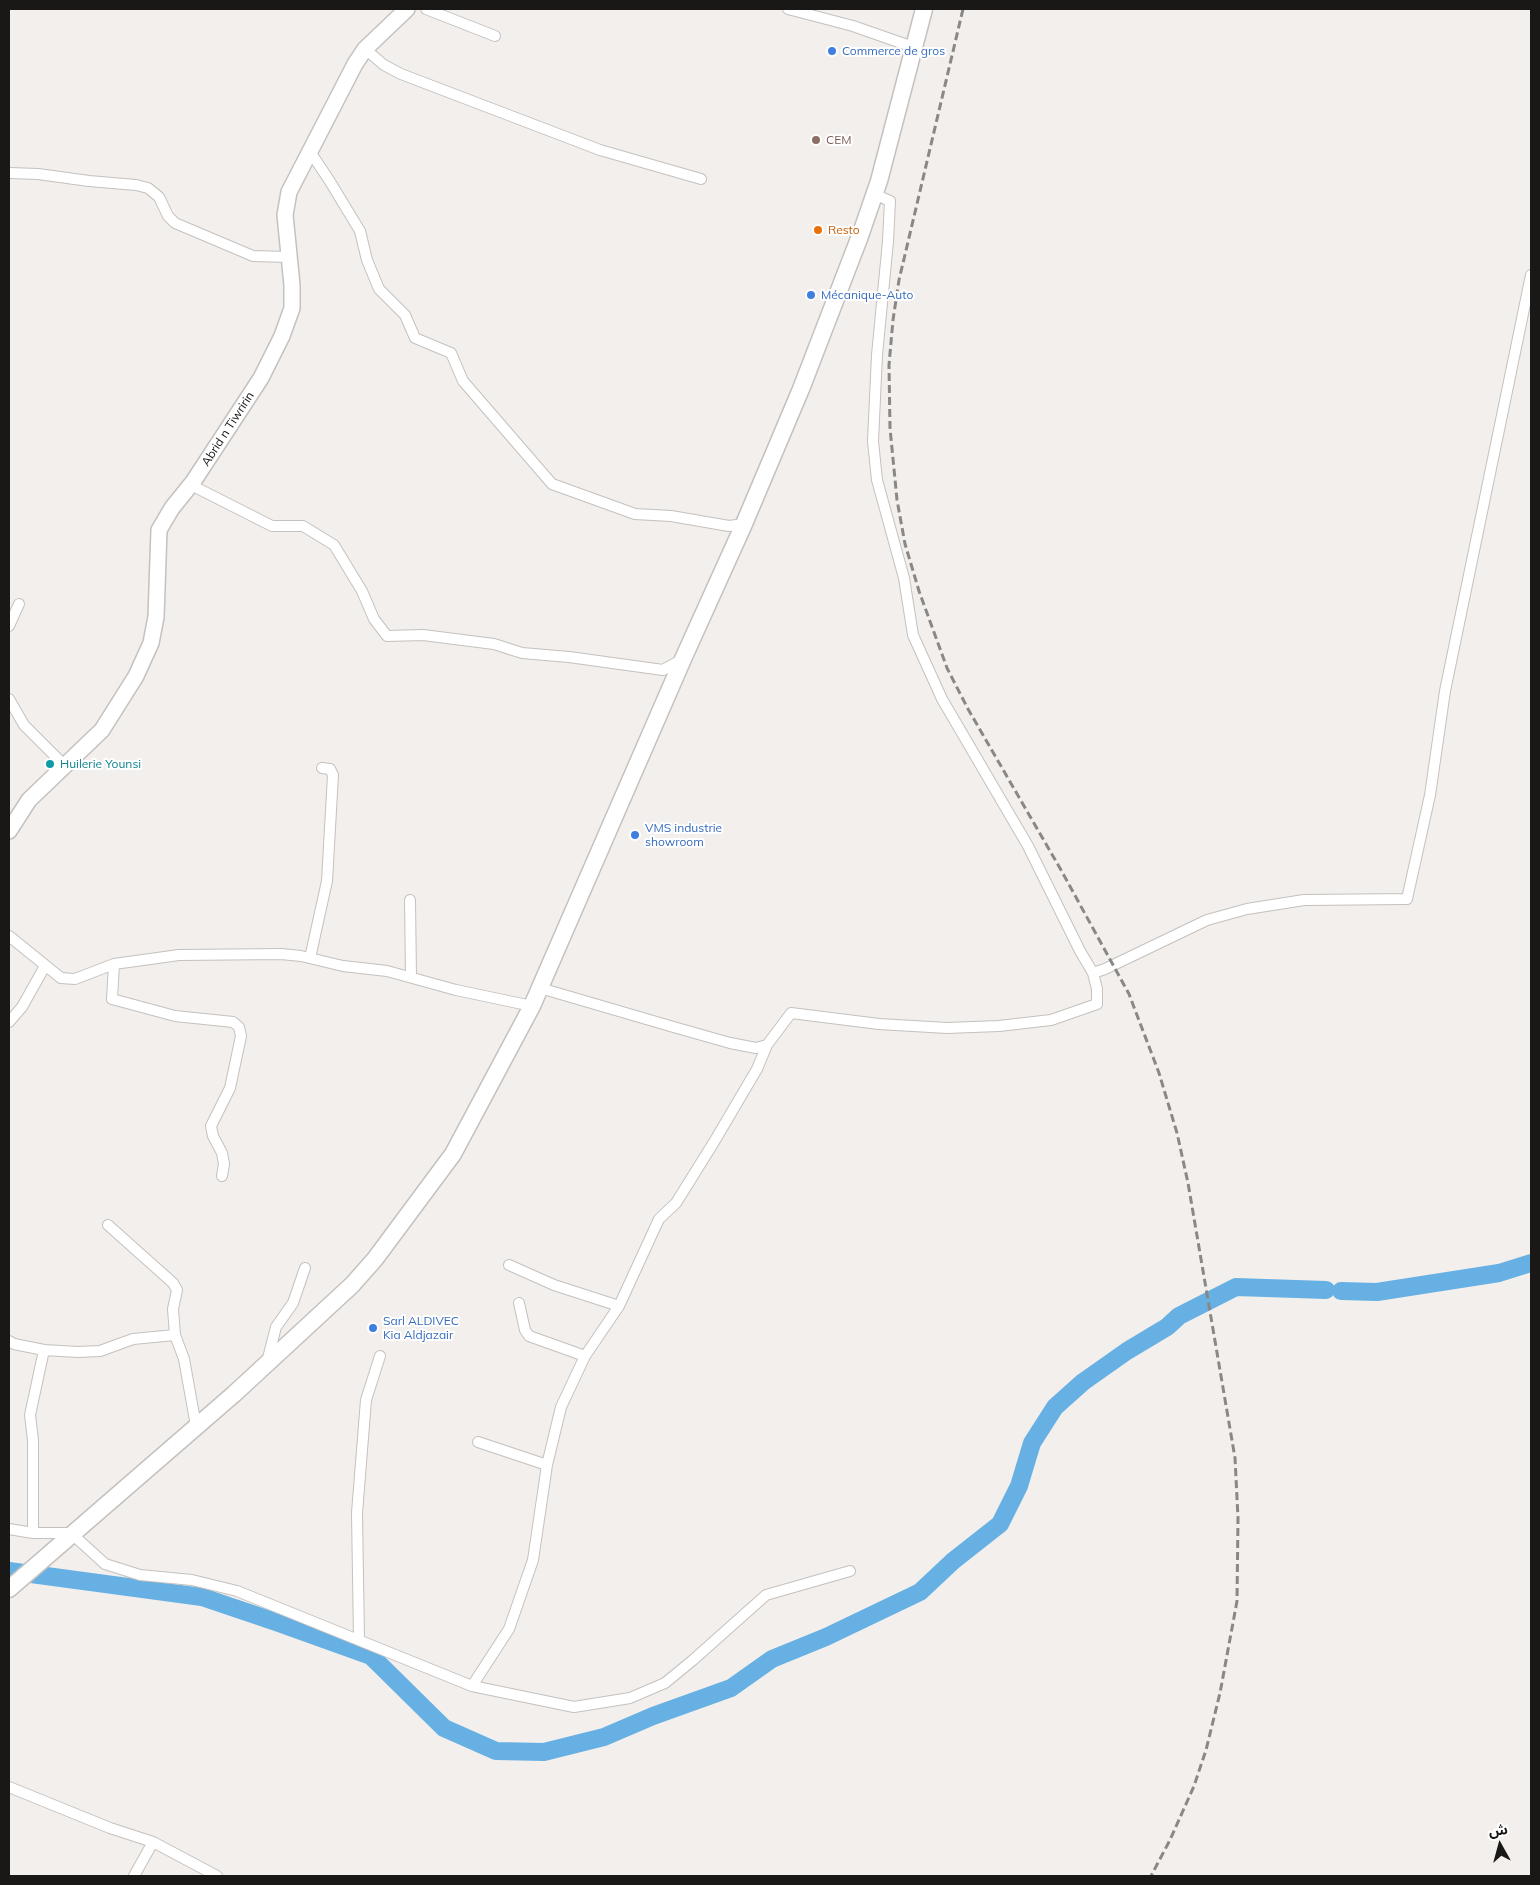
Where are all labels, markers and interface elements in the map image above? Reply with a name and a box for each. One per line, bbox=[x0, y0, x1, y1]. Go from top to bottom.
place label: Commerce de gros bbox=[842, 44, 945, 58]
marker: Commerce de gros bbox=[826, 45, 838, 57]
place label: CEM bbox=[826, 133, 852, 147]
marker: CEM bbox=[810, 134, 822, 146]
place label: Resto bbox=[828, 223, 860, 237]
marker: Resto bbox=[812, 224, 824, 236]
place label: Mécanique-Auto bbox=[821, 288, 913, 302]
marker: Mécanique-Auto bbox=[805, 289, 817, 301]
street label: Abrid n Tiwririn bbox=[199, 389, 257, 469]
place label: Huilerie Younsi bbox=[60, 757, 141, 771]
marker: Huilerie Younsi bbox=[44, 758, 56, 770]
place label: VMS industrie showroom bbox=[645, 821, 722, 849]
marker: VMS industrie showroom bbox=[629, 829, 641, 841]
place label: Sarl ALDIVEC Kia Aldjazair bbox=[383, 1314, 459, 1342]
marker: Sarl ALDIVEC Kia Aldjazair bbox=[367, 1322, 379, 1334]
north arrow bbox=[1475, 1820, 1525, 1870]
text: ش bbox=[1488, 1820, 1509, 1840]

